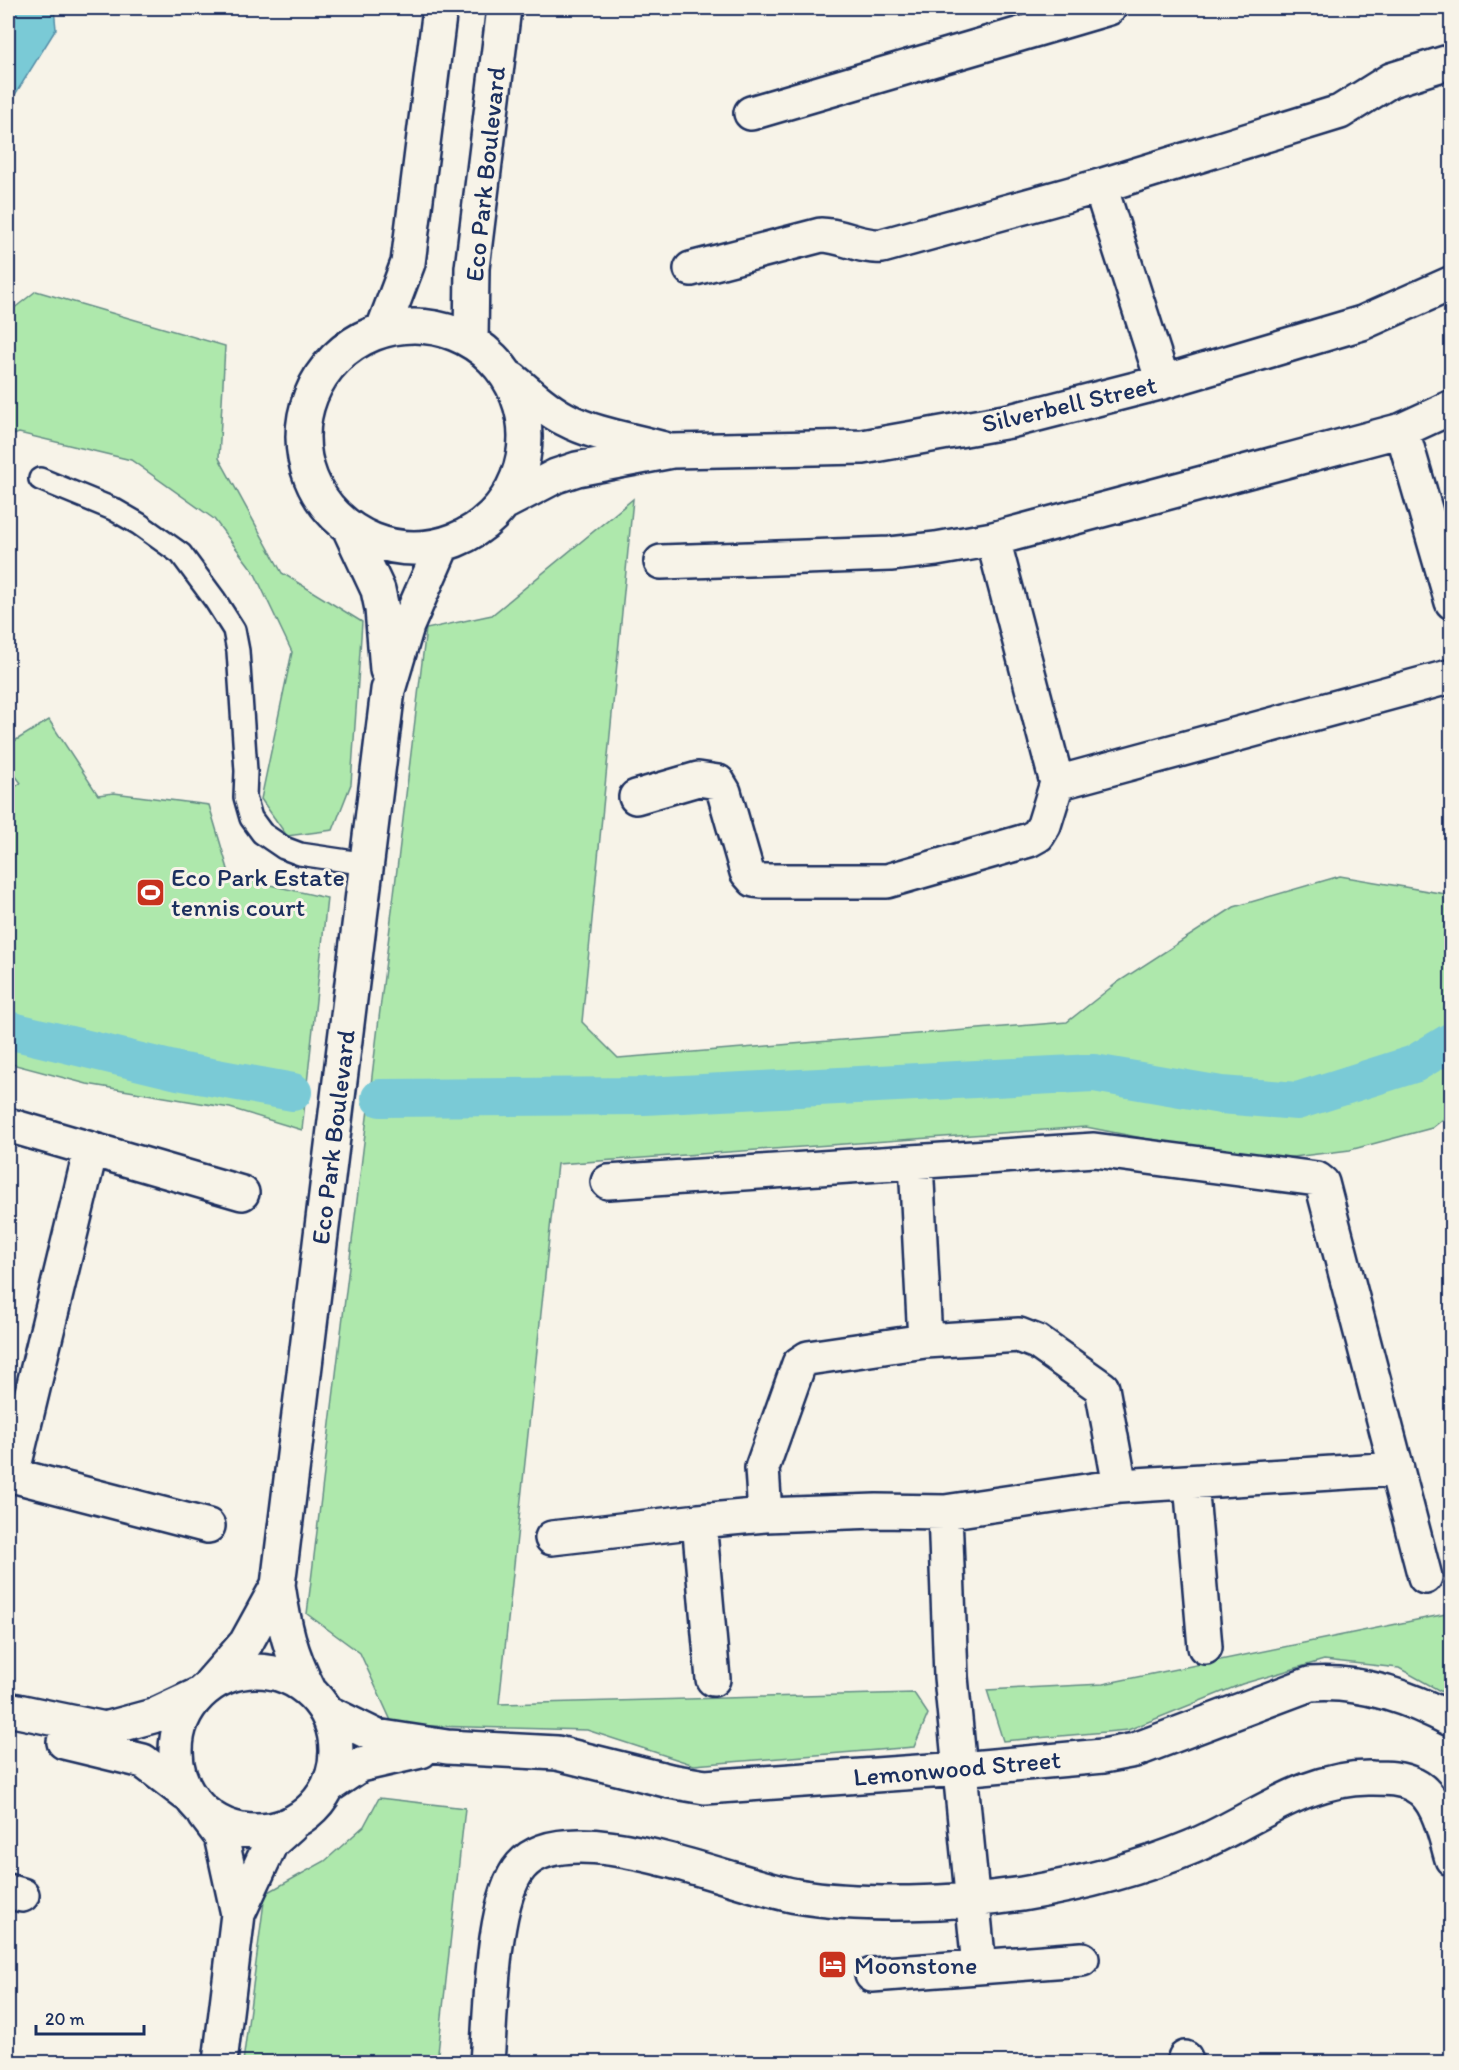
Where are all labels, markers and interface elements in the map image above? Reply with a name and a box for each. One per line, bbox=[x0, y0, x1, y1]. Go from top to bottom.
street label: Eco Park Boulevard bbox=[458, 64, 512, 283]
street label: Silverbell Street bbox=[978, 368, 1160, 440]
place label: Eco Park Estate tennis court bbox=[171, 861, 345, 923]
sports icon: Eco Park Estate tennis court bbox=[134, 876, 166, 908]
street label: Eco Park Boulevard bbox=[304, 1027, 362, 1246]
street label: Lemonwood Street bbox=[852, 1743, 1062, 1793]
hotel icon: Moonstone bbox=[817, 1949, 849, 1981]
place label: Moonstone bbox=[854, 1949, 977, 1981]
scale bar bbox=[36, 1998, 144, 2036]
text: 20 m bbox=[45, 2008, 85, 2030]

